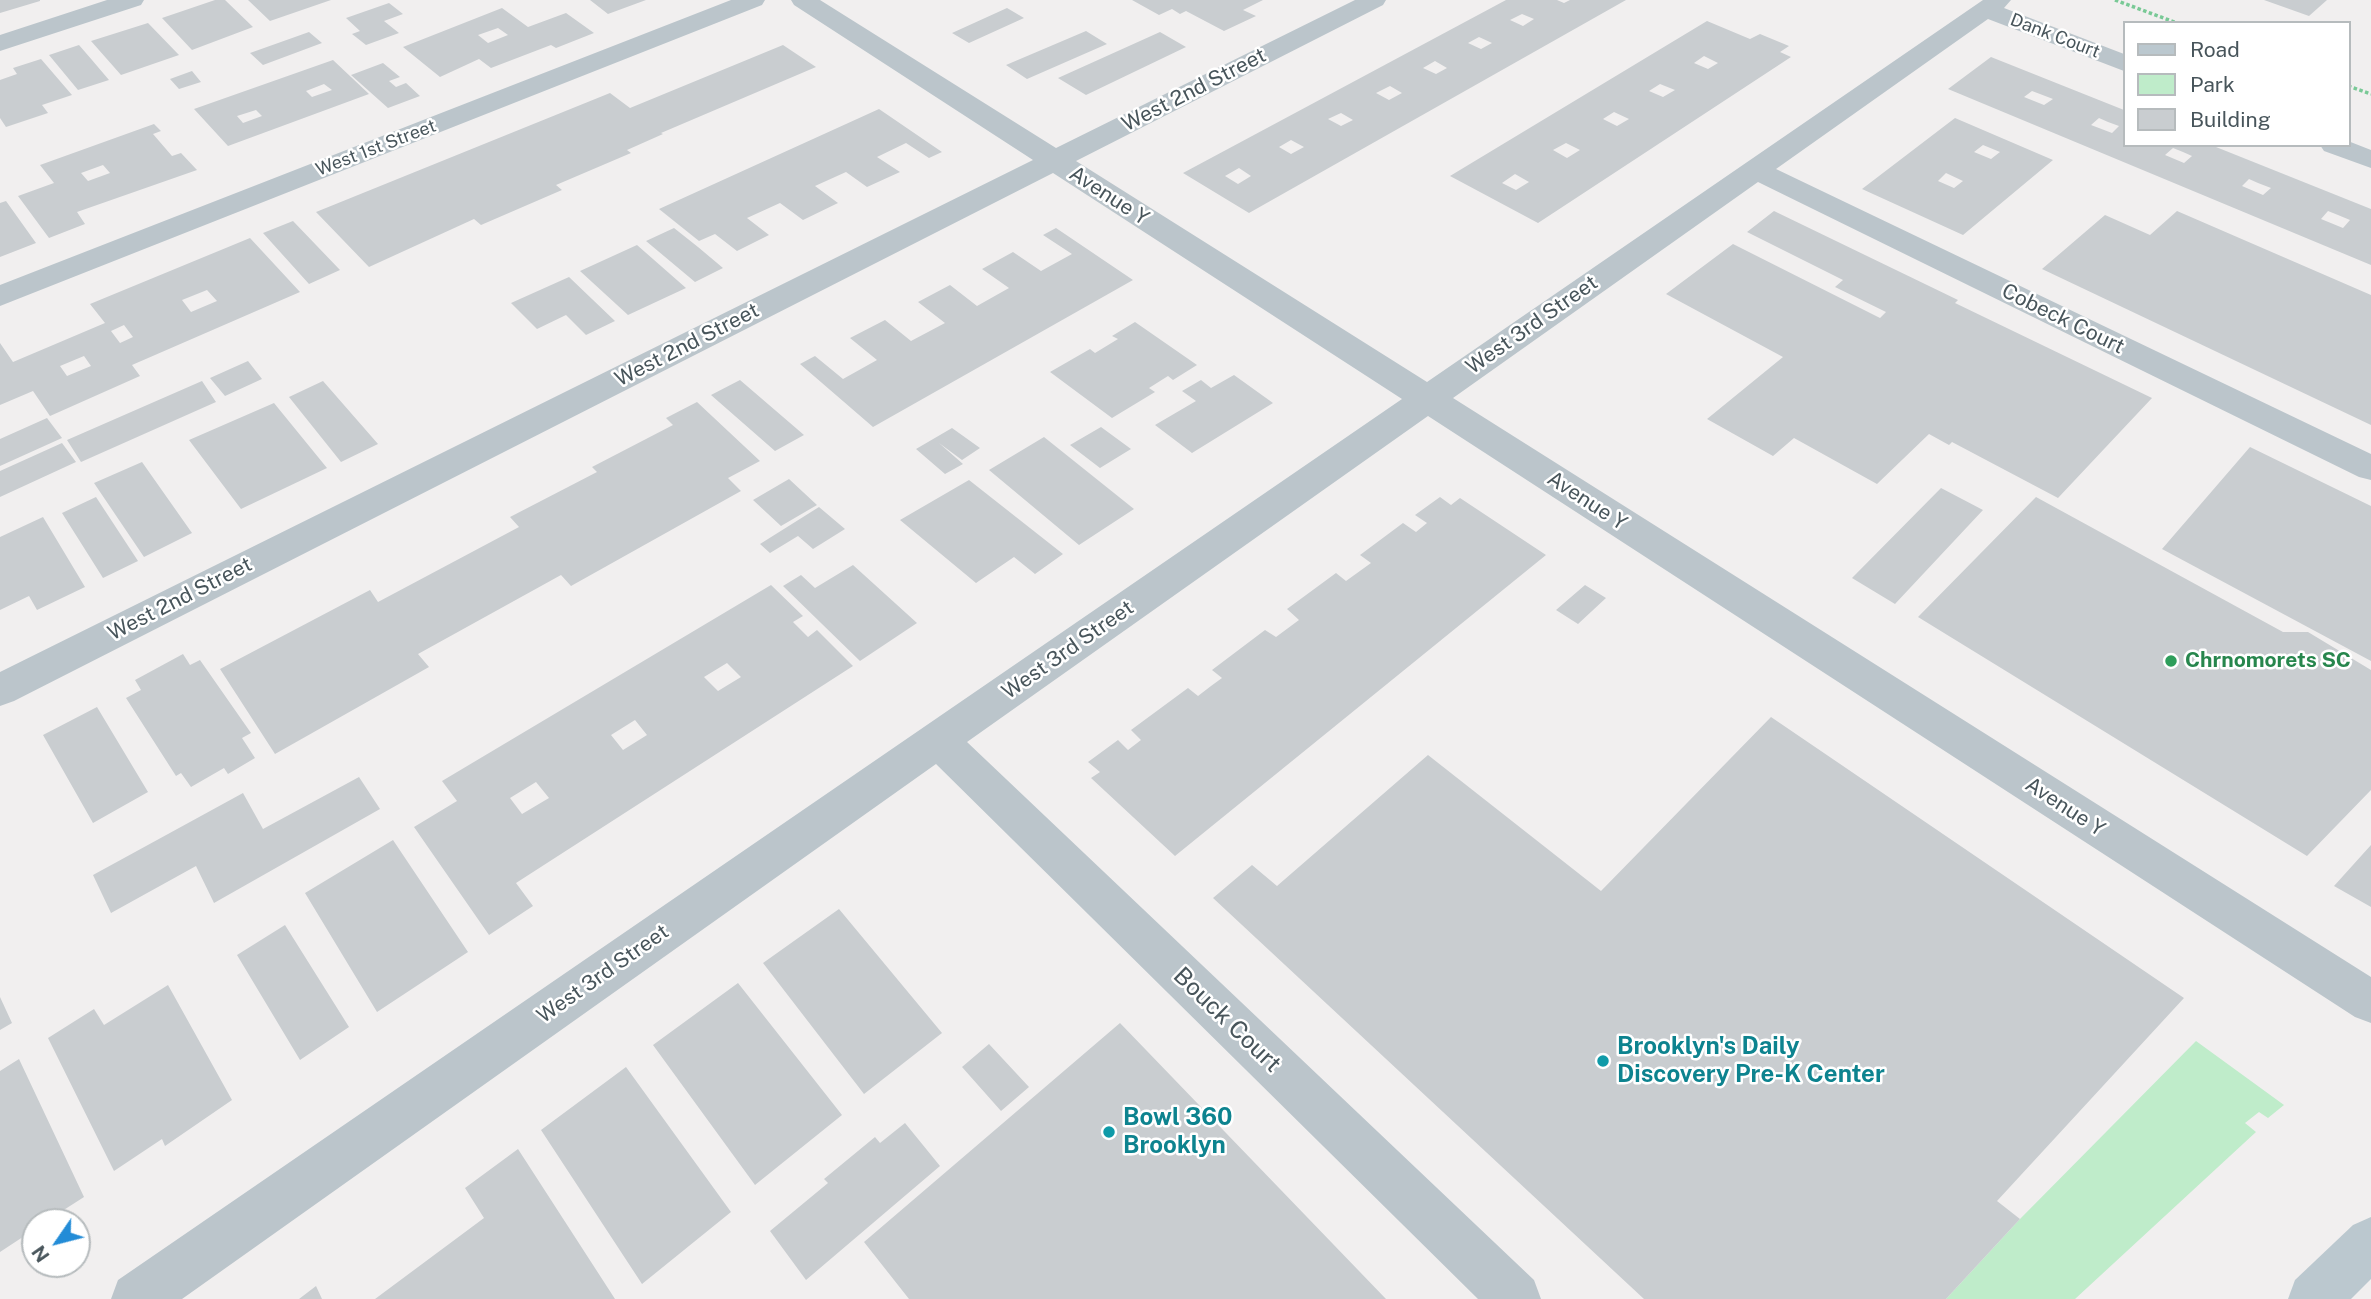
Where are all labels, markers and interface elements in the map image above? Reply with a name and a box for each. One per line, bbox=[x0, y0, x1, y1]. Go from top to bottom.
street label: Dank Court bbox=[2007, 9, 2103, 63]
legend bbox=[2122, 21, 2350, 147]
text: Road bbox=[2190, 37, 2240, 62]
street label: West 2nd Street bbox=[1118, 43, 1270, 137]
text: Park bbox=[2190, 72, 2235, 97]
text: Building bbox=[2190, 107, 2271, 132]
street label: West 1st Street bbox=[313, 115, 439, 181]
street label: Avenue Y bbox=[1064, 161, 1154, 231]
street label: West 3rd Street bbox=[1461, 270, 1603, 380]
street label: Cobeck Court bbox=[1997, 278, 2129, 360]
street label: West 2nd Street bbox=[611, 298, 763, 392]
street label: Avenue Y bbox=[1542, 466, 1632, 536]
street label: West 2nd Street bbox=[104, 552, 256, 646]
street label: West 3rd Street bbox=[997, 595, 1139, 705]
place label: Chrnomorets SC bbox=[2185, 648, 2351, 674]
marker: Chrnomorets SC bbox=[2163, 653, 2179, 669]
street label: Avenue Y bbox=[2020, 772, 2110, 842]
street label: West 3rd Street bbox=[532, 919, 674, 1029]
street label: Bouck Court bbox=[1167, 962, 1287, 1078]
place label: Brooklyn's Daily Discovery Pre-K Center bbox=[1617, 1033, 1885, 1089]
marker: Brooklyn's Daily Discovery Pre-K Center bbox=[1595, 1053, 1611, 1069]
place label: Bowl 360 Brooklyn bbox=[1123, 1104, 1232, 1160]
marker: Bowl 360 Brooklyn bbox=[1101, 1124, 1117, 1140]
north arrow bbox=[21, 1208, 91, 1278]
text: N bbox=[27, 1242, 54, 1266]

